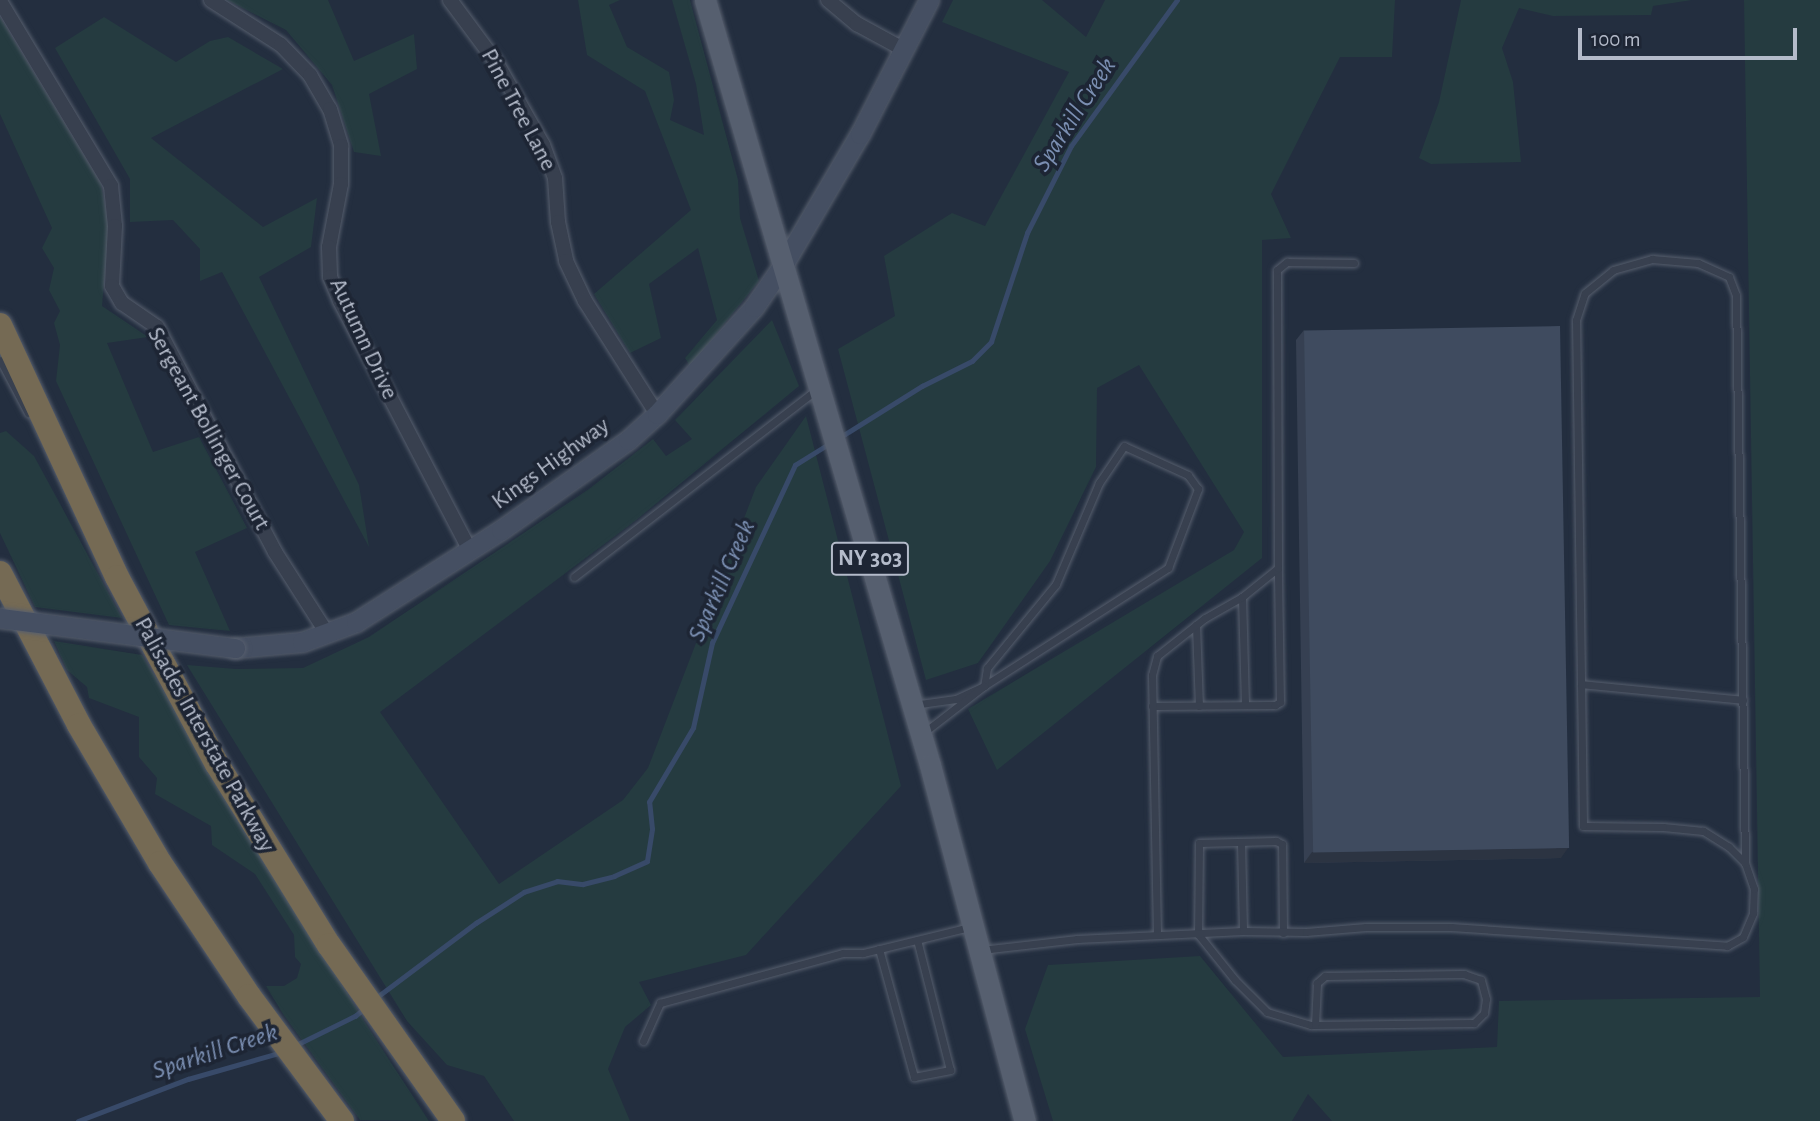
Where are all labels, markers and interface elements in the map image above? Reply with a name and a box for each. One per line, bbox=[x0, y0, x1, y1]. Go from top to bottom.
scale bar bbox=[1582, 14, 1801, 58]
text: 100 m bbox=[1591, 29, 1641, 50]
street label: Pine Tree Lane bbox=[474, 44, 562, 176]
water label: Sparkill Creek bbox=[1027, 52, 1123, 178]
street label: Autumn Drive bbox=[322, 274, 404, 404]
street label: Sergeant Bollinger Court bbox=[140, 323, 276, 535]
street label: Kings Highway bbox=[486, 412, 616, 516]
water label: Sparkill Creek bbox=[681, 515, 763, 647]
road number: NY 303 bbox=[830, 540, 910, 579]
street label: Palisades Interstate Parkway bbox=[127, 613, 281, 857]
water label: Sparkill Creek bbox=[148, 1017, 282, 1087]

